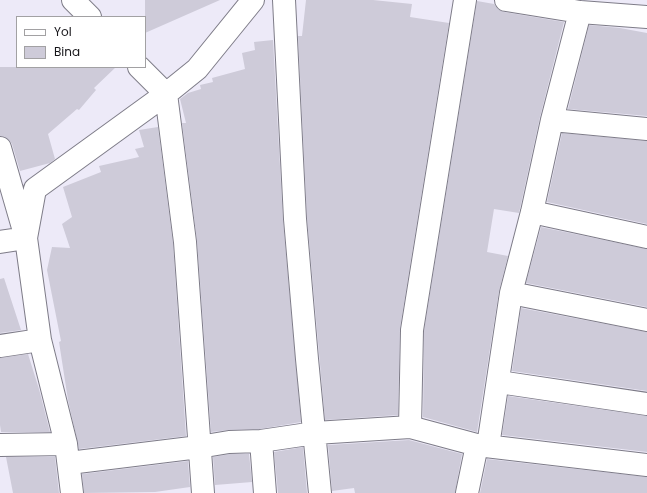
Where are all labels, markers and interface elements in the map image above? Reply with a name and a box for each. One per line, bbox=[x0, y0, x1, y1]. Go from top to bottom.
legend bbox=[16, 16, 146, 68]
text: Yol bbox=[54, 23, 72, 40]
text: Bina bbox=[54, 43, 80, 60]

